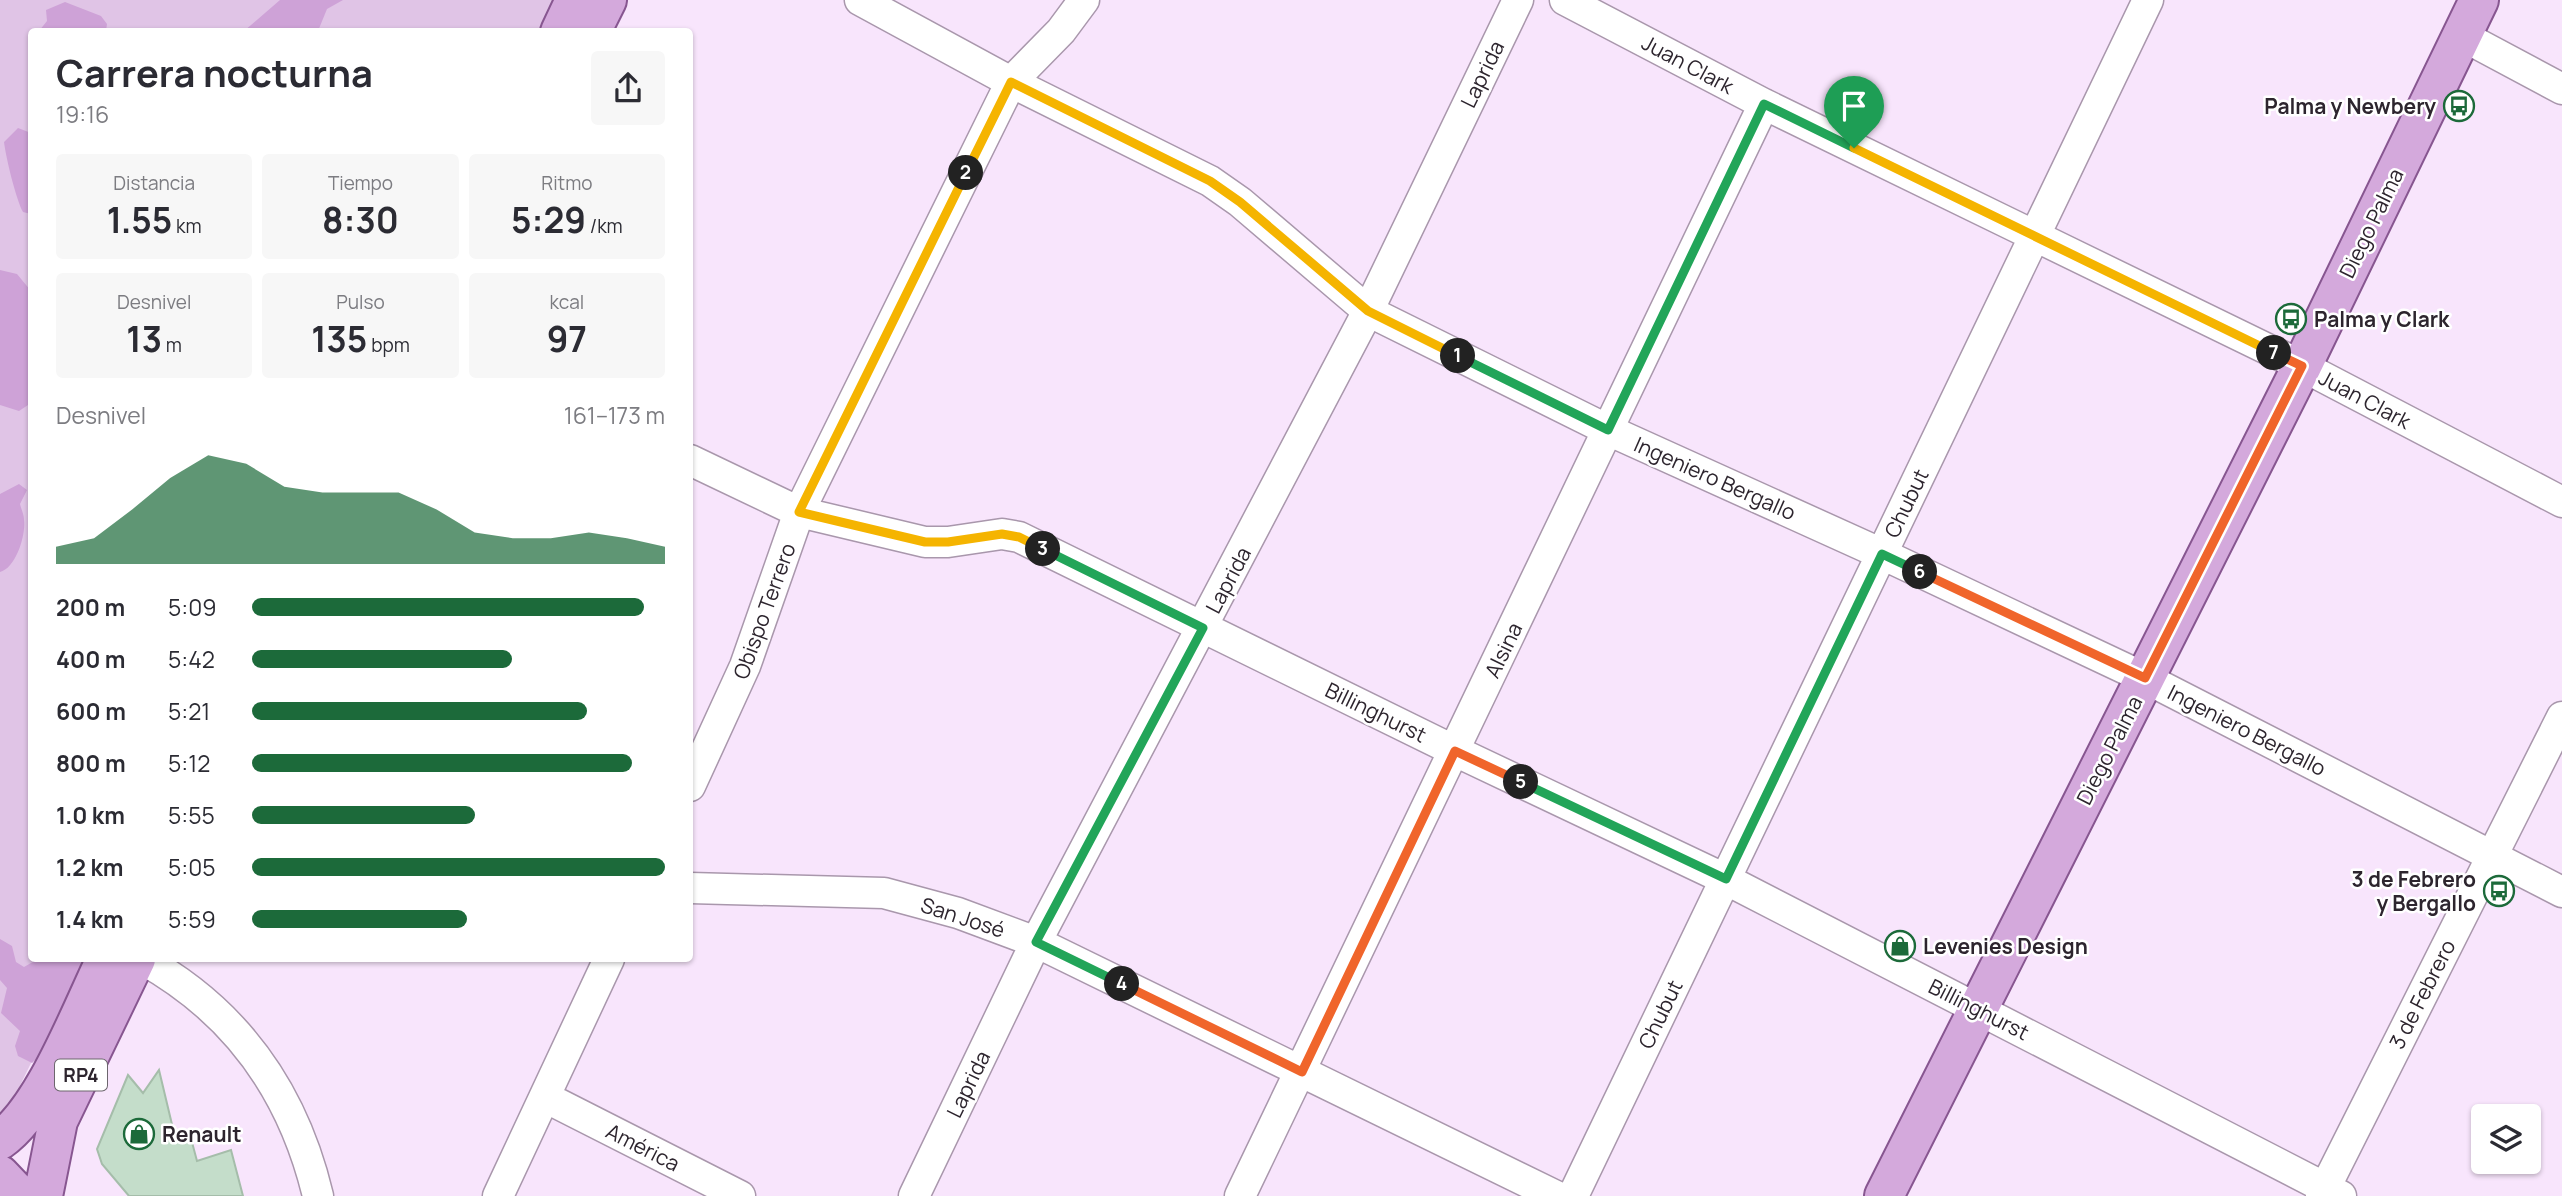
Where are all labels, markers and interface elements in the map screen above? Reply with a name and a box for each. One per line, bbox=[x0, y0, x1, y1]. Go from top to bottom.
street label: Juan Clark bbox=[1637, 28, 1739, 100]
street label: Laprida bbox=[1454, 36, 1510, 112]
text: Carrera nocturna bbox=[56, 46, 373, 98]
button: share bbox=[591, 51, 665, 125]
pin bbox=[1824, 76, 1884, 148]
icon: arrive bbox=[1835, 87, 1873, 125]
bus stop icon: Palma y Newbery bbox=[2442, 89, 2476, 123]
place label: Palma y Newbery bbox=[2264, 92, 2436, 120]
text: 19:16 bbox=[56, 98, 109, 130]
pin: 2 bbox=[948, 156, 984, 190]
text: 2 bbox=[960, 159, 971, 185]
street label: Diego Palma bbox=[2332, 164, 2410, 282]
text: Distancia bbox=[113, 170, 195, 196]
text: Tiempo bbox=[328, 170, 393, 196]
text: Ritmo bbox=[541, 170, 592, 196]
text: 1.55 bbox=[107, 196, 172, 244]
text: 8:30 bbox=[322, 196, 399, 244]
text: 5:29 bbox=[511, 196, 586, 244]
text: km bbox=[172, 213, 202, 239]
text: /km bbox=[586, 213, 623, 239]
text: Desnivel bbox=[117, 289, 191, 315]
text: Pulso bbox=[336, 289, 385, 315]
text: kcal bbox=[549, 289, 584, 315]
bus stop icon: Palma y Clark bbox=[2274, 302, 2308, 336]
place label: Palma y Clark bbox=[2314, 305, 2450, 333]
text: 13 bbox=[126, 315, 162, 363]
text: 135 bbox=[311, 315, 367, 363]
text: 97 bbox=[547, 315, 587, 363]
text: m bbox=[162, 332, 182, 358]
text: bpm bbox=[367, 332, 410, 358]
pin: 7 bbox=[2256, 336, 2292, 370]
pin: 1 bbox=[1440, 338, 1476, 374]
text: 7 bbox=[2268, 339, 2279, 365]
text: 1 bbox=[1453, 342, 1462, 368]
street label: Juan Clark bbox=[2314, 363, 2416, 435]
text: Desnivel bbox=[56, 399, 146, 431]
text: 161–173 m bbox=[564, 399, 665, 431]
street label: Ingeniero Bergallo bbox=[1630, 430, 1800, 526]
street label: Chubut bbox=[1877, 464, 1935, 542]
pin: 3 bbox=[1026, 532, 1060, 566]
text: 3 bbox=[1037, 535, 1048, 561]
street label: Obispo Terrero bbox=[726, 539, 802, 683]
street label: Laprida bbox=[1199, 542, 1257, 618]
pin: 6 bbox=[1902, 554, 1938, 590]
text: 6 bbox=[1914, 558, 1925, 584]
text: 200 m bbox=[56, 591, 125, 623]
text: 5:09 bbox=[168, 591, 216, 623]
street label: Alsina bbox=[1478, 618, 1528, 682]
text: 400 m bbox=[56, 643, 126, 675]
text: 5:42 bbox=[168, 643, 215, 675]
street label: Billinghurst bbox=[1321, 676, 1431, 748]
street label: Ingeniero Bergallo bbox=[2163, 678, 2331, 782]
street label: Diego Palma bbox=[2070, 691, 2148, 809]
text: 600 m bbox=[56, 695, 126, 727]
text: 5:21 bbox=[168, 695, 210, 727]
text: 800 m bbox=[56, 747, 126, 779]
text: 5:12 bbox=[168, 747, 210, 779]
pin: 5 bbox=[1504, 764, 1538, 800]
text: 5 bbox=[1515, 768, 1526, 794]
text: 1.0 km bbox=[56, 799, 125, 831]
text: 5:55 bbox=[168, 799, 215, 831]
text: 1.2 km bbox=[56, 851, 123, 883]
text: 5:05 bbox=[168, 851, 215, 883]
place label: 3 de Febrero y Bergallo bbox=[2352, 865, 2476, 917]
bus stop icon: 3 de Febrero y Bergallo bbox=[2482, 874, 2516, 908]
street label: San José bbox=[917, 890, 1009, 944]
text: 1.4 km bbox=[56, 903, 124, 935]
text: 5:59 bbox=[168, 903, 216, 935]
shop icon: Levenies Design bbox=[1883, 929, 1917, 963]
place label: Levenies Design bbox=[1923, 932, 2088, 960]
street label: 3 de Febrero bbox=[2382, 935, 2462, 1053]
pin: 4 bbox=[1104, 967, 1140, 1002]
text: 4 bbox=[1116, 970, 1127, 996]
street label: Billinghurst bbox=[1924, 972, 2034, 1046]
street label: Chubut bbox=[1631, 975, 1689, 1053]
street label: Laprida bbox=[940, 1046, 996, 1122]
road number: RP4 bbox=[55, 1060, 107, 1091]
map controls bbox=[2471, 1104, 2541, 1174]
button: layers bbox=[2471, 1104, 2541, 1174]
shop icon: Renault bbox=[122, 1117, 156, 1151]
street label: América bbox=[601, 1117, 685, 1177]
place label: Renault bbox=[162, 1120, 242, 1148]

